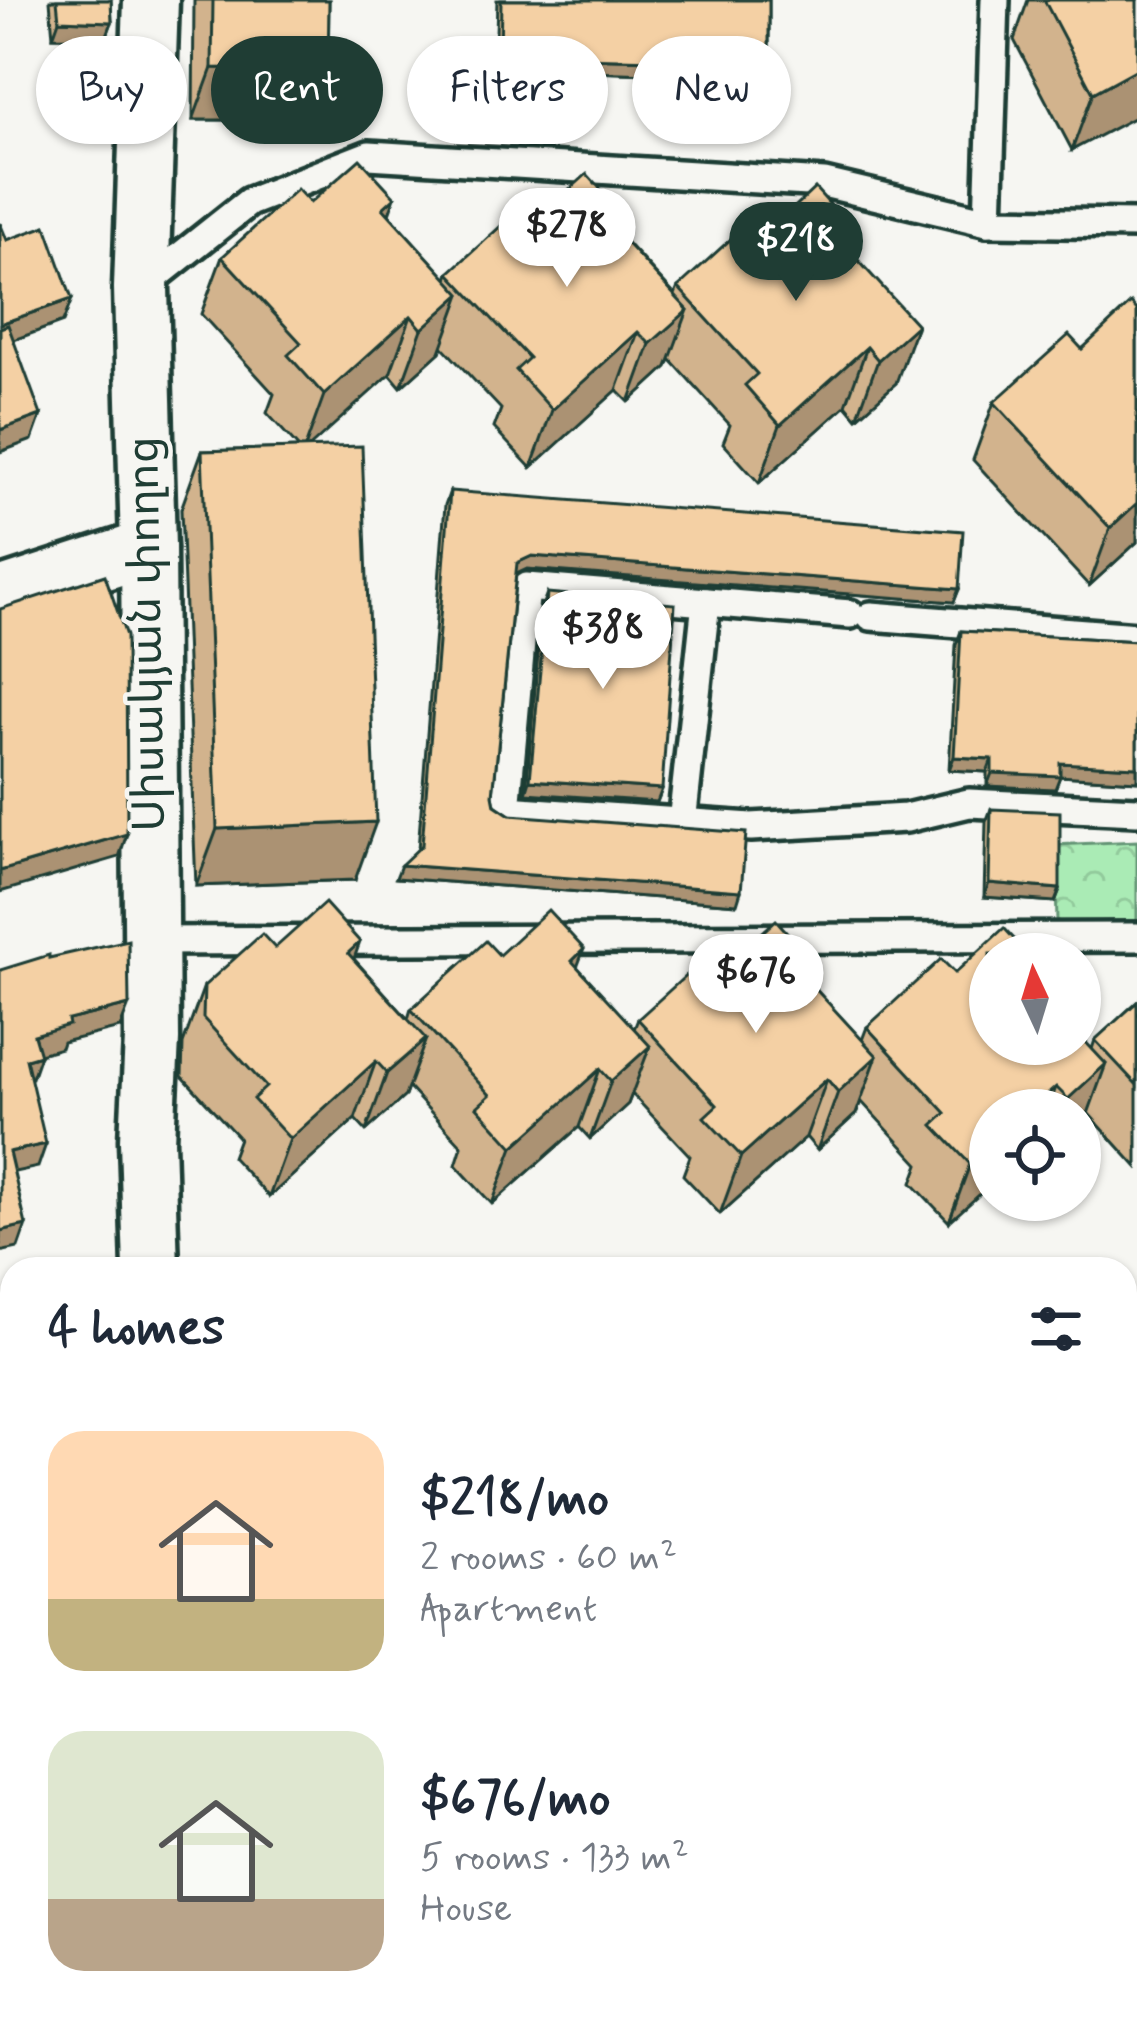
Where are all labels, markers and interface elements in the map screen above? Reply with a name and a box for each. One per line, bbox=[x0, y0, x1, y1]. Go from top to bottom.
chip: Buy bbox=[36, 36, 187, 144]
chip: Rent bbox=[211, 36, 383, 144]
chip: Filters bbox=[407, 36, 608, 144]
chip: New bbox=[632, 36, 791, 144]
pin: $278 bbox=[496, 188, 638, 290]
text: $278 bbox=[526, 201, 608, 252]
pin: $218 bbox=[725, 202, 867, 304]
text: $218 bbox=[756, 215, 836, 266]
street label: Սիսակյան փողոց bbox=[115, 436, 181, 832]
pin: $388 bbox=[532, 590, 674, 692]
text: $388 bbox=[561, 603, 645, 654]
north arrow bbox=[969, 933, 1101, 1065]
map controls bbox=[969, 933, 1101, 1221]
pin: $676 bbox=[685, 934, 827, 1036]
text: $676 bbox=[716, 947, 796, 998]
button: locate bbox=[969, 1089, 1101, 1221]
text: 4 homes bbox=[48, 1296, 225, 1362]
icon: filters bbox=[1023, 1296, 1089, 1362]
text: $218/mo bbox=[420, 1467, 609, 1533]
icon: home bbox=[144, 1479, 288, 1623]
text: 2 rooms · 60 m² bbox=[420, 1533, 677, 1584]
text: Apartment bbox=[420, 1584, 597, 1635]
text: $676/mo bbox=[420, 1767, 610, 1833]
icon: home bbox=[144, 1779, 288, 1923]
text: 5 rooms · 133 m² bbox=[420, 1833, 689, 1884]
text: House bbox=[420, 1884, 512, 1935]

